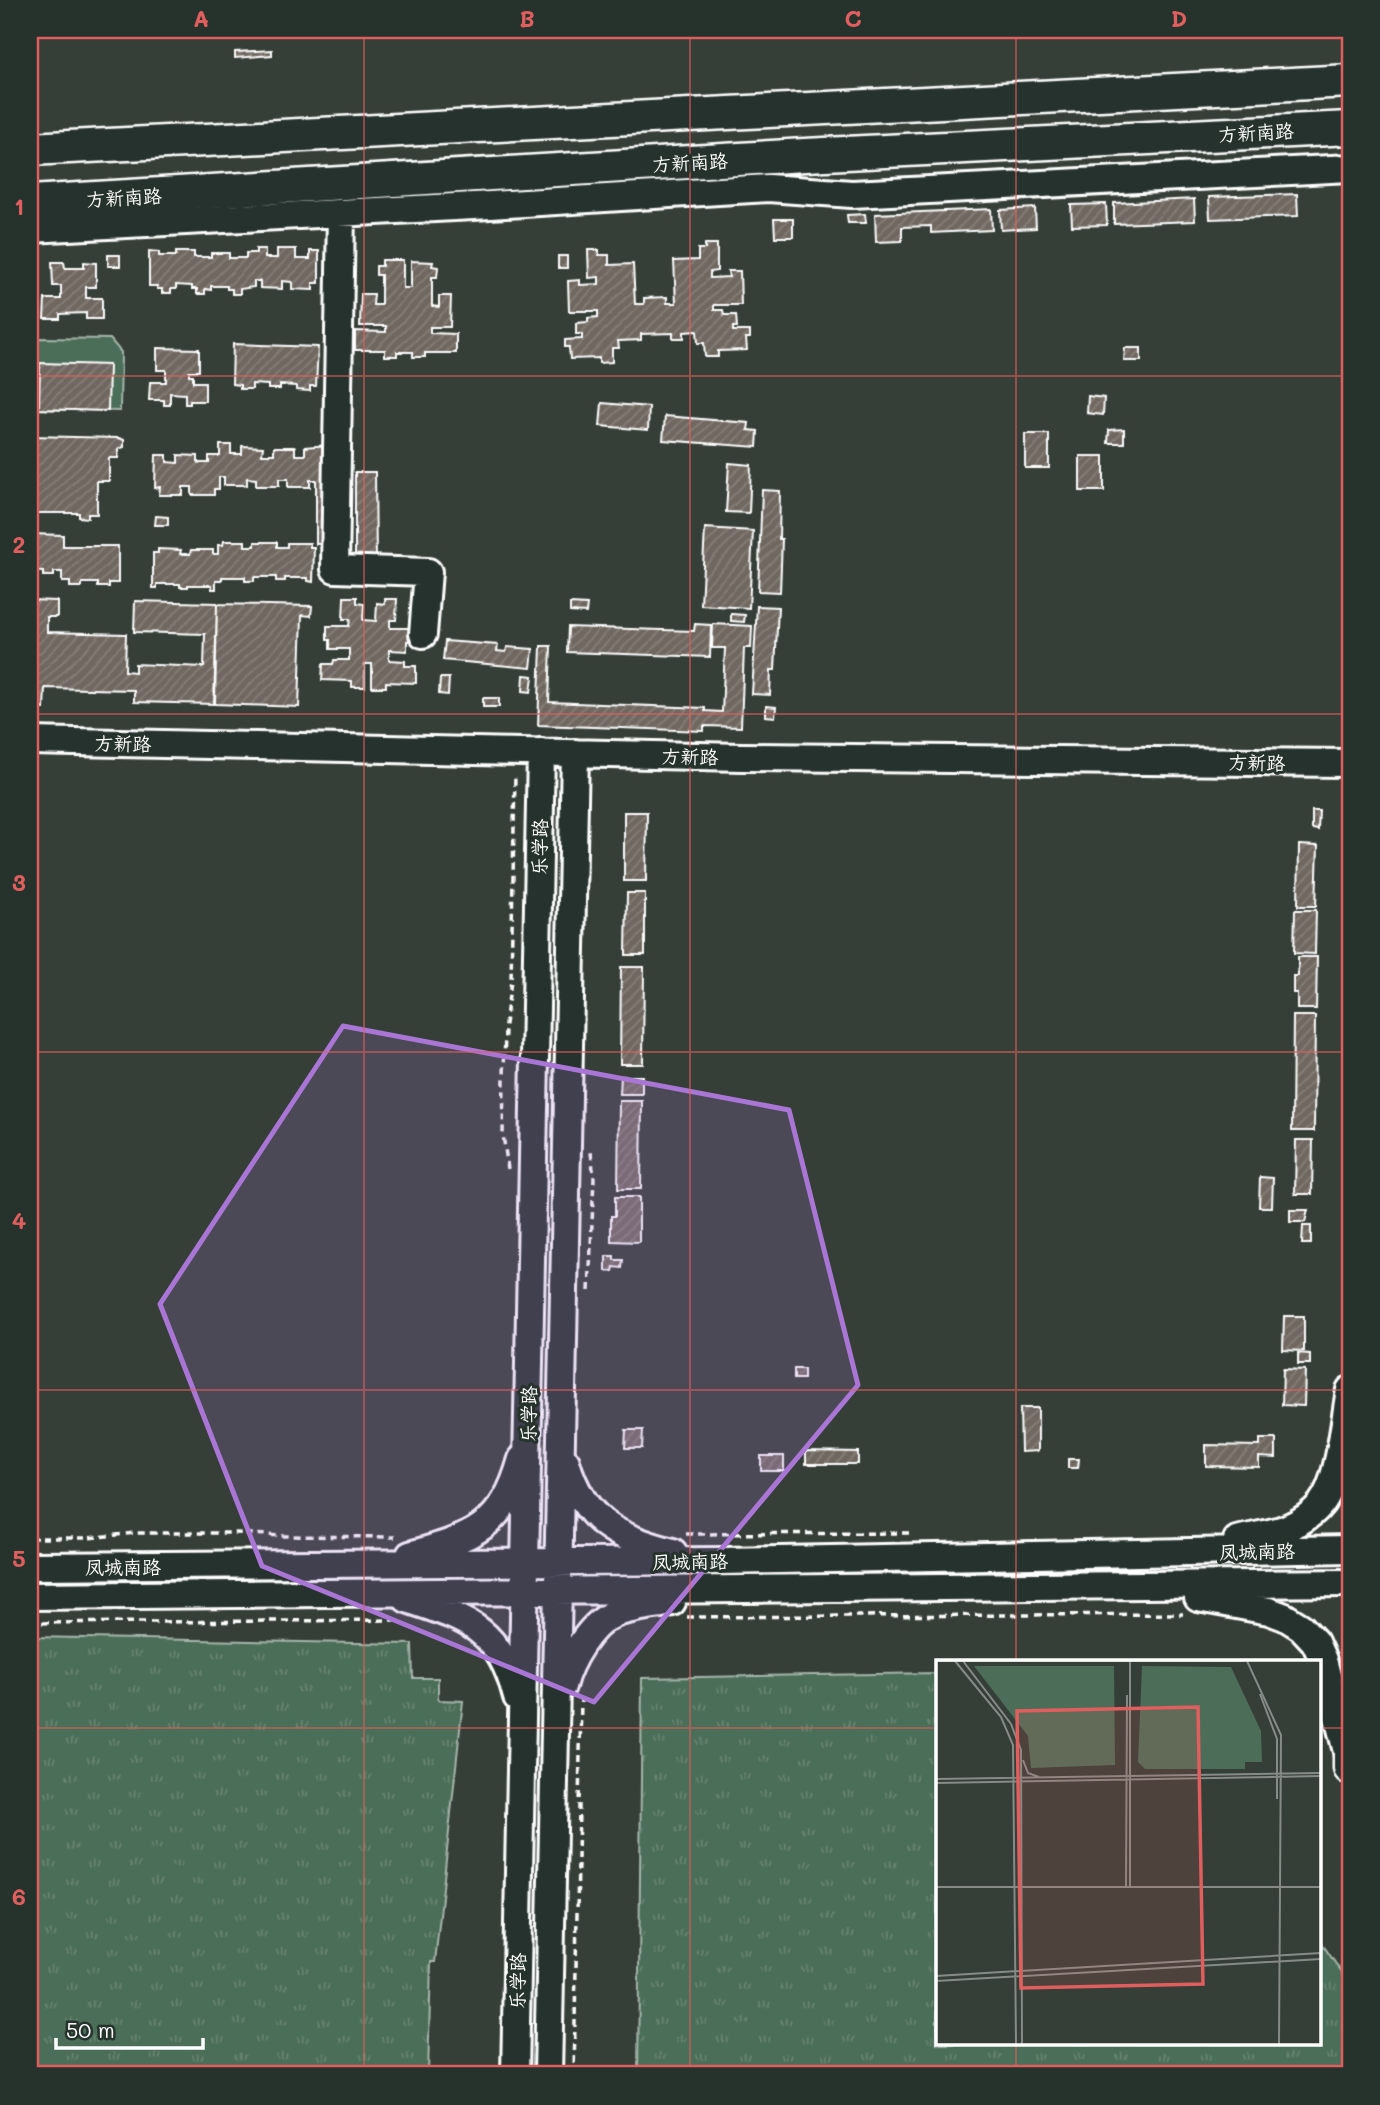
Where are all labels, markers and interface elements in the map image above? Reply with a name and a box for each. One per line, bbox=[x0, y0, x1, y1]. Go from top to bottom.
text: A bbox=[193, 3, 209, 33]
text: B bbox=[519, 3, 535, 33]
text: C bbox=[844, 3, 862, 33]
text: D bbox=[1171, 3, 1187, 33]
street label: 方新南路 bbox=[1217, 118, 1295, 146]
street label: 方新南路 bbox=[651, 148, 729, 176]
street label: 方新南路 bbox=[85, 183, 163, 211]
text: 1 bbox=[14, 191, 24, 221]
text: 2 bbox=[13, 529, 25, 559]
street label: 方新路 bbox=[94, 730, 152, 756]
street label: 方新路 bbox=[661, 743, 719, 769]
street label: 方新路 bbox=[1228, 749, 1286, 775]
street label: 乐学路 bbox=[526, 818, 552, 876]
text: 3 bbox=[12, 867, 26, 897]
text: 4 bbox=[12, 1205, 26, 1235]
street label: 乐学路 bbox=[515, 1385, 541, 1443]
street label: 凤城南路 bbox=[1219, 1538, 1295, 1564]
text: 5 bbox=[12, 1543, 26, 1573]
street label: 凤城南路 bbox=[652, 1548, 728, 1574]
street label: 凤城南路 bbox=[85, 1554, 161, 1579]
inset map bbox=[936, 1660, 1320, 2046]
text: 6 bbox=[12, 1881, 26, 1911]
street label: 乐学路 bbox=[504, 1952, 530, 2010]
scale bar bbox=[56, 2007, 203, 2051]
text: 50 m bbox=[66, 2016, 115, 2043]

